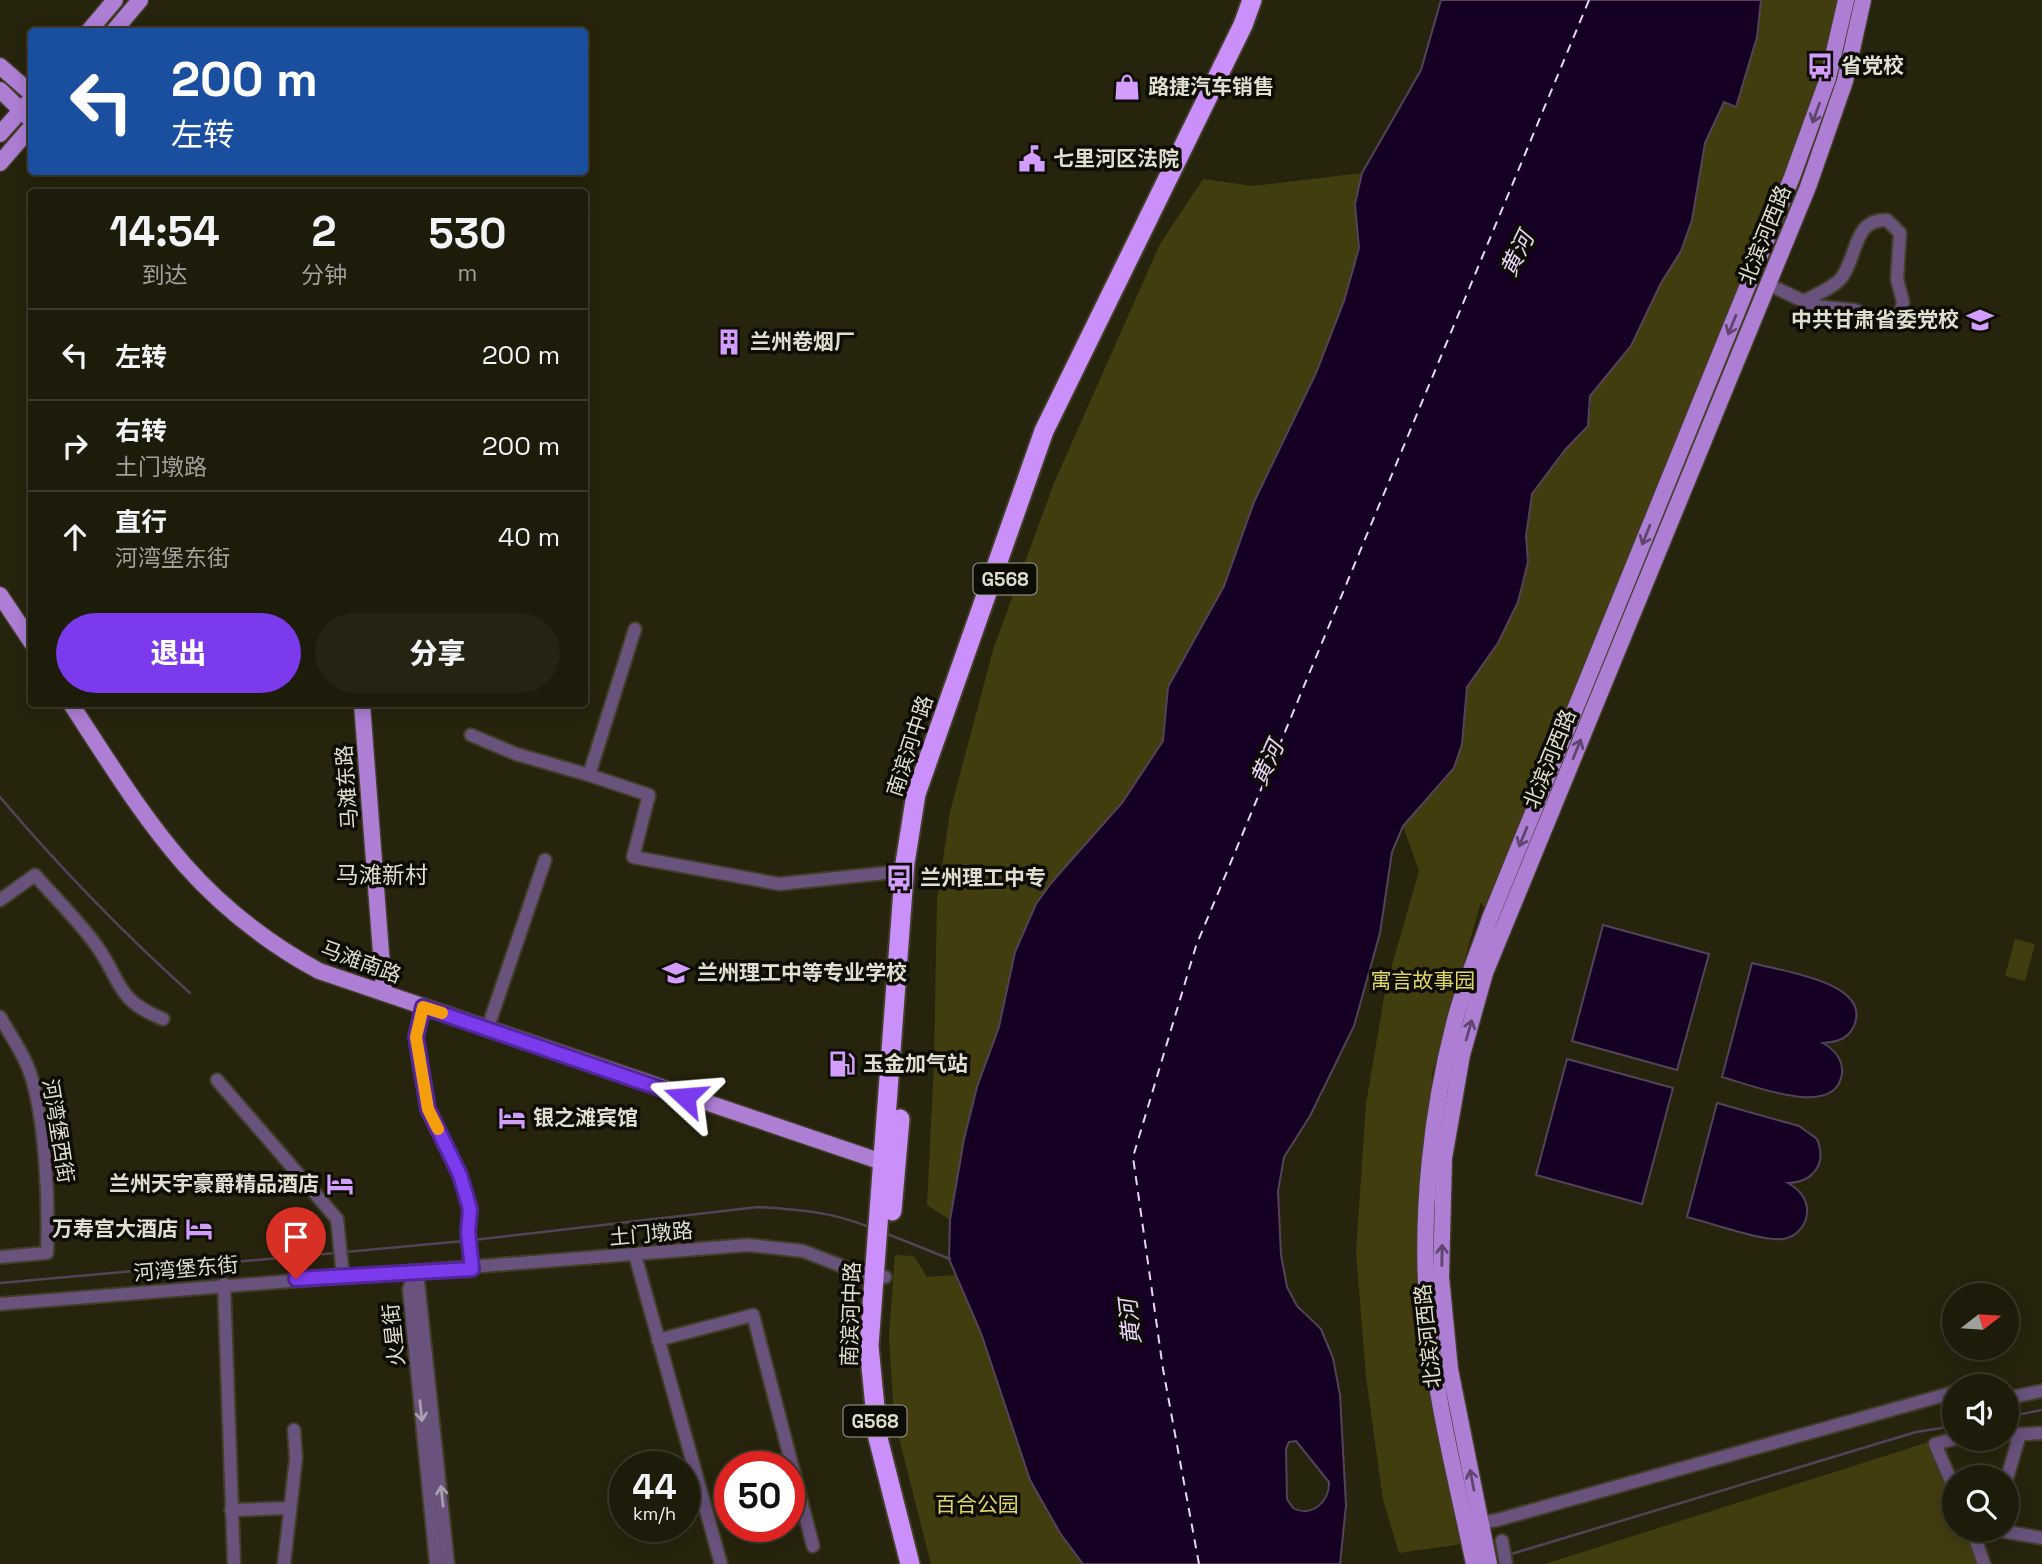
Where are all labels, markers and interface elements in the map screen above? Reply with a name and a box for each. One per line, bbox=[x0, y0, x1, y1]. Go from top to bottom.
text: 200 m bbox=[171, 48, 318, 110]
bus stop icon: 省党校 bbox=[1805, 51, 1835, 81]
place label: 省党校 bbox=[1841, 52, 1904, 79]
icon: left bbox=[56, 56, 147, 147]
shop icon: 路捷汽车销售 bbox=[1112, 72, 1142, 102]
place label: 路捷汽车销售 bbox=[1148, 73, 1274, 100]
one-way arrow bbox=[1809, 102, 1821, 124]
text: 左转 bbox=[171, 115, 235, 155]
public building icon: 七里河区法院 bbox=[1017, 144, 1047, 174]
place label: 七里河区法院 bbox=[1053, 145, 1179, 172]
street label: 北滨河西路 bbox=[1732, 181, 1797, 289]
text: 14:54 bbox=[109, 205, 220, 258]
text: 2 bbox=[312, 205, 337, 258]
text: 530 bbox=[429, 207, 506, 260]
water label: 黄河 bbox=[1493, 223, 1542, 281]
text: m bbox=[458, 258, 477, 288]
text: 到达 bbox=[142, 260, 188, 290]
text: 分钟 bbox=[301, 260, 347, 290]
school or university icon: 中共甘肃省委党校 bbox=[1965, 305, 1995, 335]
place label: 中共甘肃省委党校 bbox=[1791, 306, 1959, 333]
one-way arrow bbox=[1725, 313, 1738, 335]
building icon: 兰州卷烟厂 bbox=[714, 327, 744, 357]
place label: 兰州卷烟厂 bbox=[750, 328, 855, 355]
icon: left bbox=[56, 336, 94, 374]
text: 200 m bbox=[482, 338, 560, 372]
text: 左转 bbox=[115, 340, 167, 374]
text: 右转 bbox=[115, 414, 167, 448]
icon: right bbox=[56, 427, 94, 465]
text: 200 m bbox=[482, 429, 560, 463]
text: 土门墩路 bbox=[115, 452, 207, 482]
text: 直行 bbox=[115, 505, 167, 539]
icon: ahead bbox=[56, 518, 94, 556]
text: 40 m bbox=[498, 520, 560, 554]
one-way arrow bbox=[1639, 524, 1652, 546]
text: 河湾堡东街 bbox=[115, 543, 230, 573]
road number: G568 bbox=[974, 564, 1036, 594]
button: 退出 bbox=[56, 613, 301, 693]
button: 分享 bbox=[315, 613, 560, 693]
street label: 南滨河中路 bbox=[880, 692, 939, 800]
street label: 北滨河西路 bbox=[1517, 705, 1582, 813]
water label: 黄河 bbox=[1244, 732, 1292, 790]
one-way arrow bbox=[1571, 739, 1584, 761]
street label: 马滩东路 bbox=[330, 744, 363, 830]
one-way arrow bbox=[1516, 825, 1529, 847]
district label: 马滩新村 bbox=[336, 860, 428, 890]
bus stop icon: 兰州理工中专 bbox=[884, 863, 914, 893]
place label: 兰州理工中专 bbox=[920, 864, 1046, 891]
street label: 马滩南路 bbox=[317, 934, 405, 989]
school or university icon: 兰州理工中等专业学校 bbox=[661, 958, 691, 988]
place label: 兰州理工中等专业学校 bbox=[697, 959, 907, 986]
park label: 寓言故事园 bbox=[1371, 967, 1476, 994]
one-way arrow bbox=[1463, 1019, 1476, 1041]
fuel station icon: 玉金加气站 bbox=[827, 1049, 857, 1079]
place label: 玉金加气站 bbox=[863, 1050, 968, 1077]
position arrow bbox=[648, 1060, 722, 1134]
street label: 河湾堡西街 bbox=[37, 1077, 80, 1185]
hotel icon: 银之滩宾馆 bbox=[497, 1103, 527, 1133]
place label: 银之滩宾馆 bbox=[533, 1104, 638, 1131]
hotel icon: 兰州天宇豪爵精品酒店 bbox=[325, 1169, 355, 1199]
place label: 兰州天宇豪爵精品酒店 bbox=[109, 1170, 319, 1197]
pin bbox=[266, 1207, 326, 1279]
hotel icon: 万寿宫大酒店 bbox=[184, 1214, 214, 1244]
place label: 万寿宫大酒店 bbox=[52, 1215, 178, 1242]
street label: 土门墩路 bbox=[608, 1216, 694, 1251]
icon: arrive bbox=[277, 1218, 315, 1256]
one-way arrow bbox=[1435, 1244, 1448, 1267]
street label: 河湾堡东街 bbox=[132, 1250, 239, 1287]
street label: 南滨河中路 bbox=[835, 1261, 866, 1367]
street label: 北滨河西路 bbox=[1409, 1282, 1446, 1390]
north arrow bbox=[1942, 1283, 2020, 1360]
map controls bbox=[1942, 1283, 2019, 1542]
water label: 黄河 bbox=[1112, 1294, 1147, 1346]
street label: 火星街 bbox=[377, 1302, 410, 1368]
button: sound bbox=[1942, 1374, 2019, 1451]
one-way arrow bbox=[415, 1399, 428, 1421]
road number: G568 bbox=[844, 1406, 906, 1436]
speed limit sign: 50 bbox=[714, 1451, 805, 1542]
text: 44 bbox=[632, 1465, 677, 1509]
button: search bbox=[1942, 1465, 2019, 1542]
one-way arrow bbox=[1465, 1469, 1479, 1492]
one-way arrow bbox=[435, 1485, 448, 1508]
park label: 百合公园 bbox=[935, 1491, 1019, 1518]
text: km/h bbox=[633, 1502, 676, 1525]

